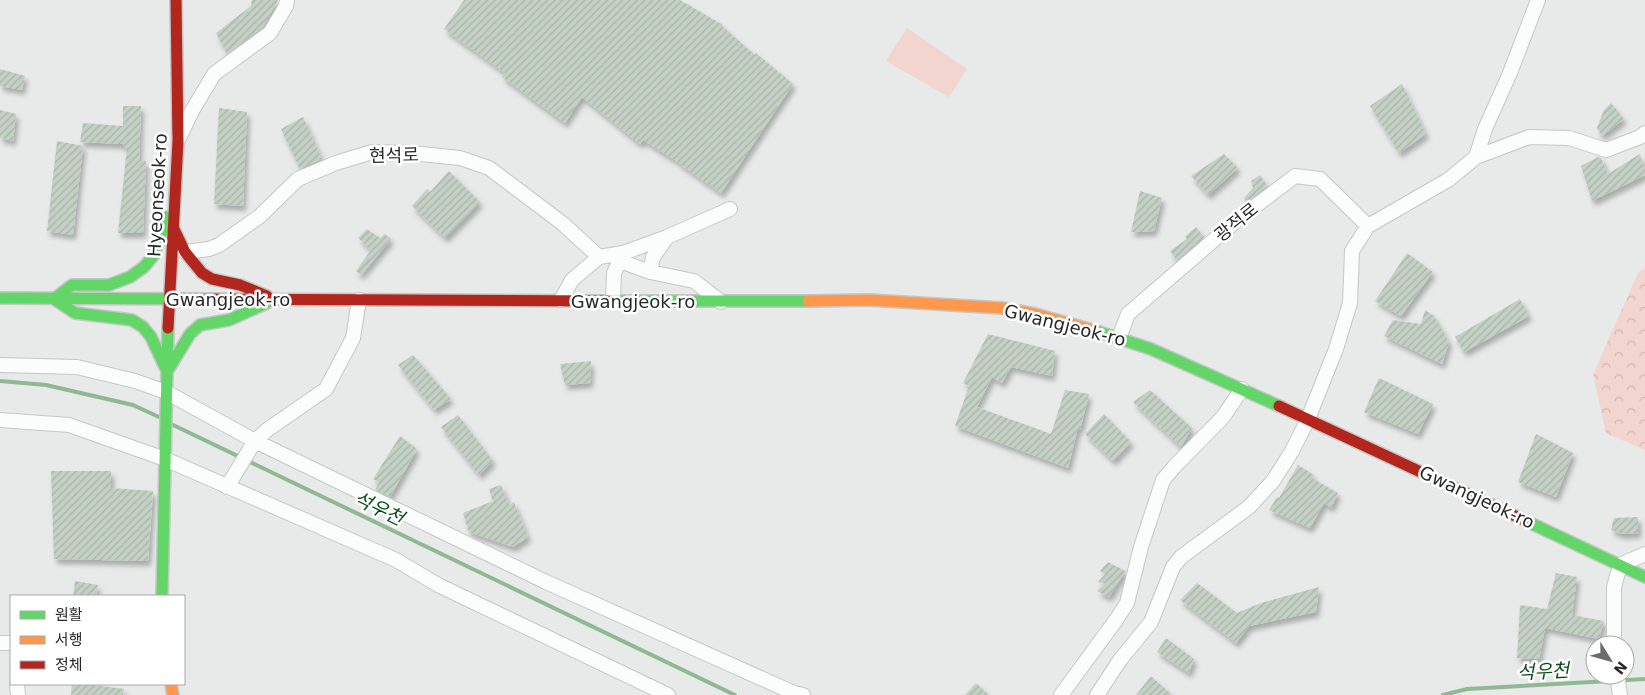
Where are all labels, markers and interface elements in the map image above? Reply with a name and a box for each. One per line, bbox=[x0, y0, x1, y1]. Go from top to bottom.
street label: Hyeonseok-ro bbox=[143, 132, 171, 258]
street label: 현석로 bbox=[369, 144, 419, 166]
street label: 광적로 bbox=[1210, 198, 1262, 246]
street label: Gwangjeok-ro bbox=[166, 289, 290, 310]
street label: Gwangjeok-ro bbox=[571, 291, 695, 312]
street label: Gwangjeok-ro bbox=[1002, 300, 1128, 350]
street label: Gwangjeok-ro bbox=[1416, 461, 1538, 533]
water label: 석우천 bbox=[351, 487, 409, 530]
legend bbox=[10, 595, 185, 685]
text: 원활 bbox=[55, 606, 83, 624]
text: 서행 bbox=[55, 631, 83, 649]
north arrow bbox=[1585, 635, 1635, 685]
text: 정체 bbox=[55, 656, 83, 674]
text: N bbox=[1610, 658, 1630, 677]
water label: 석우천 bbox=[1516, 659, 1571, 683]

